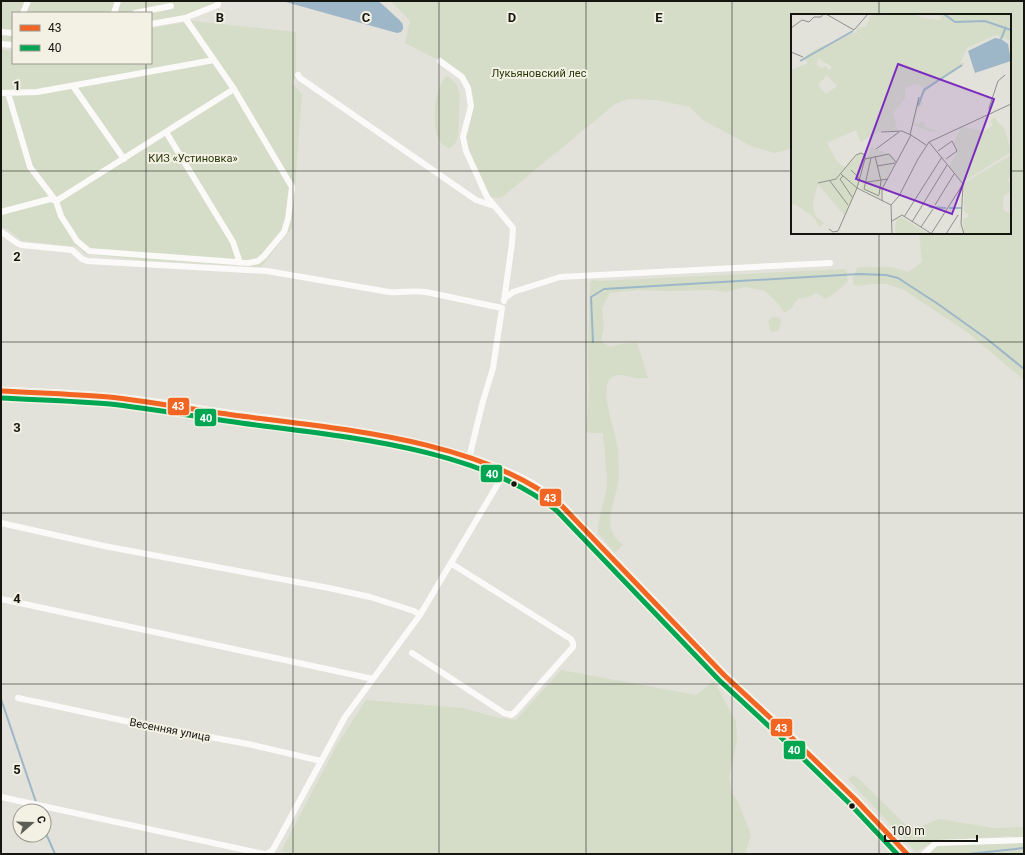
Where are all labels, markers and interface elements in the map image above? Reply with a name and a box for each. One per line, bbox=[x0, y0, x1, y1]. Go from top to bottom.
text: B bbox=[216, 10, 224, 25]
text: C bbox=[362, 10, 371, 25]
text: D bbox=[508, 10, 516, 25]
text: E bbox=[655, 10, 663, 25]
legend bbox=[12, 12, 152, 64]
inset map bbox=[791, 14, 1011, 234]
text: 43 bbox=[48, 21, 62, 35]
text: 40 bbox=[48, 41, 62, 55]
park label: Лукьяновский лес bbox=[492, 67, 587, 80]
text: 1 bbox=[13, 78, 21, 93]
park label: КИЗ «Устиновка» bbox=[148, 152, 238, 165]
text: 2 bbox=[13, 249, 21, 264]
line badge: 43 bbox=[167, 397, 190, 416]
text: 43 bbox=[172, 400, 184, 413]
line badge: 40 bbox=[194, 408, 217, 427]
text: 40 bbox=[200, 412, 212, 425]
text: 3 bbox=[13, 420, 21, 435]
line badge: 40 bbox=[480, 464, 503, 483]
text: 40 bbox=[486, 468, 498, 481]
unlabelled marker bbox=[509, 479, 519, 489]
line badge: 43 bbox=[539, 488, 562, 507]
text: 43 bbox=[544, 492, 556, 505]
text: 4 bbox=[13, 591, 21, 606]
street label: Весенняя улица bbox=[129, 716, 211, 744]
line badge: 43 bbox=[770, 718, 793, 737]
text: 43 bbox=[775, 722, 787, 735]
line badge: 40 bbox=[783, 740, 806, 760]
text: 40 bbox=[788, 744, 800, 757]
text: 5 bbox=[13, 762, 21, 777]
unlabelled marker bbox=[847, 801, 857, 811]
north arrow bbox=[12, 803, 52, 843]
text: С bbox=[34, 814, 48, 825]
scale bar bbox=[885, 817, 977, 843]
text: 100 m bbox=[891, 824, 925, 838]

